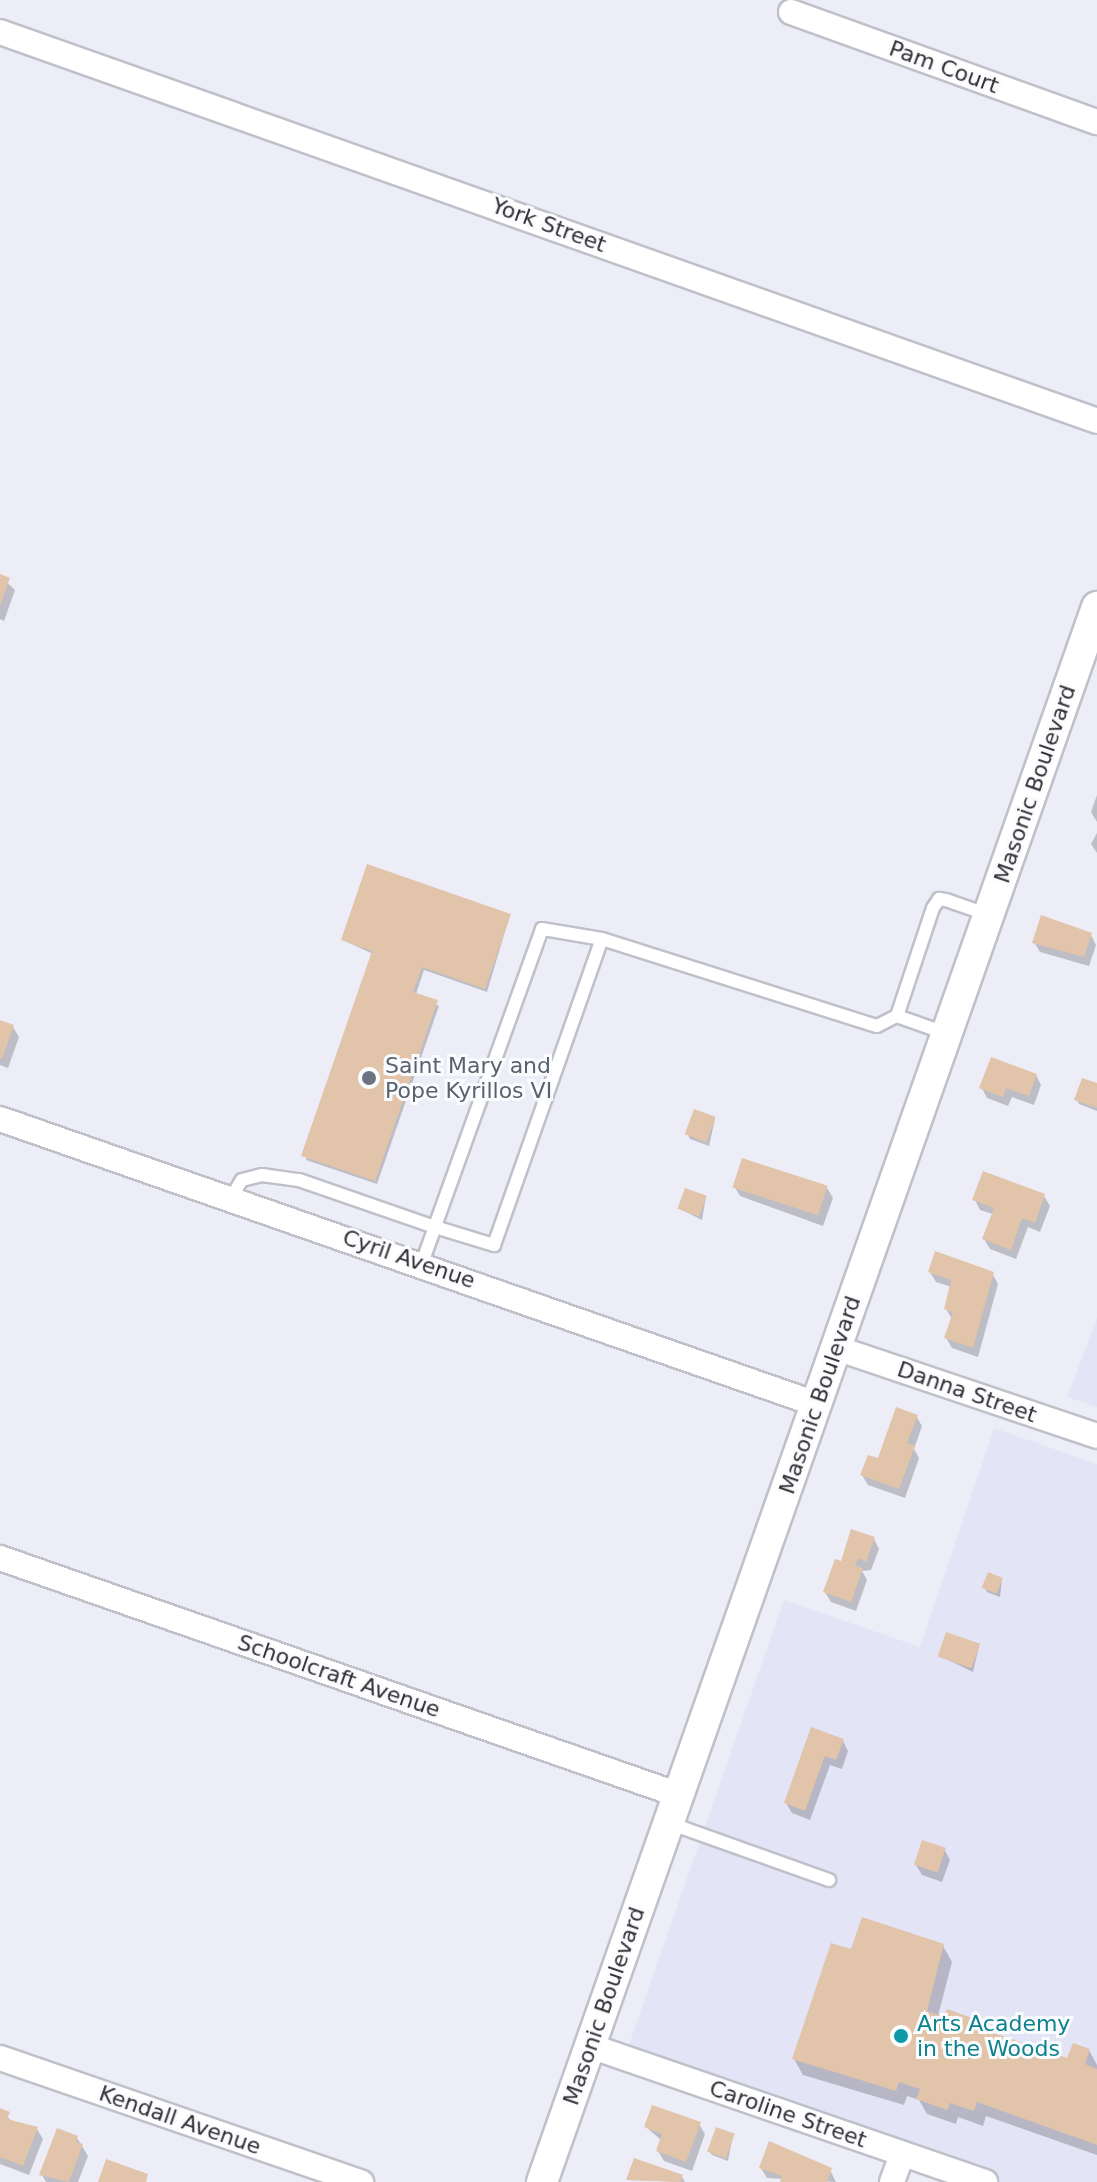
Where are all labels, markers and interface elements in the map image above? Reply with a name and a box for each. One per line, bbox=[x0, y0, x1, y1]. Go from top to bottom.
street label: Pam Court bbox=[886, 35, 1002, 99]
street label: York Street bbox=[488, 192, 610, 258]
street label: Masonic Boulevard bbox=[989, 681, 1081, 887]
place label: Saint Mary and Pope Kyrillos VI bbox=[385, 1052, 552, 1104]
marker: Saint Mary and Pope Kyrillos VI bbox=[360, 1069, 378, 1087]
street label: Cyril Avenue bbox=[339, 1224, 479, 1294]
street label: Masonic Boulevard bbox=[774, 1292, 866, 1498]
street label: Danna Street bbox=[894, 1356, 1040, 1428]
street label: Schoolcraft Avenue bbox=[234, 1629, 444, 1723]
street label: Masonic Boulevard bbox=[558, 1903, 650, 2109]
place label: Arts Academy in the Woods bbox=[917, 2010, 1070, 2062]
marker: Arts Academy in the Woods bbox=[892, 2027, 910, 2045]
street label: Caroline Street bbox=[706, 2075, 870, 2153]
street label: Kendall Avenue bbox=[96, 2080, 264, 2160]

